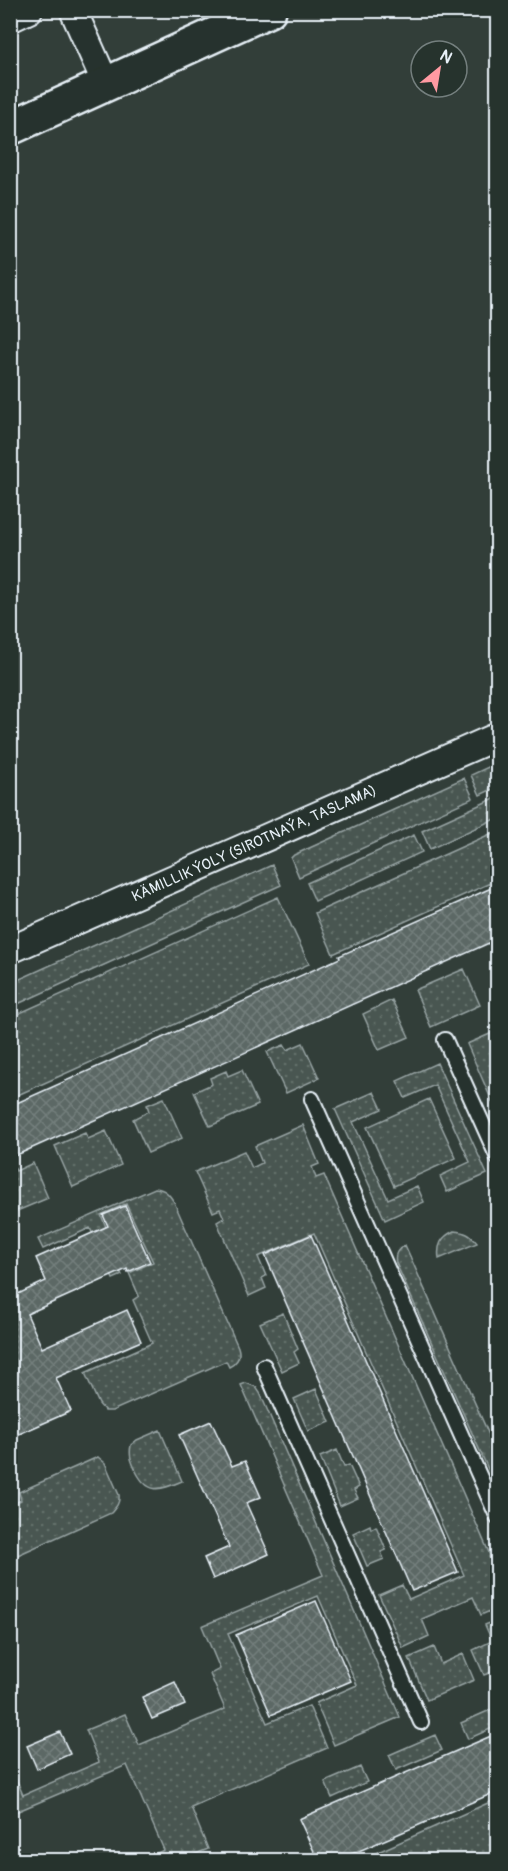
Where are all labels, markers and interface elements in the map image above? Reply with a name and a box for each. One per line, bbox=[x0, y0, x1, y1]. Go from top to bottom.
north arrow bbox=[409, 39, 469, 99]
text: N bbox=[436, 46, 456, 68]
street label: KÄMILLIK ÝOLY (SIROTNAÝA, TASLAMA) bbox=[129, 781, 380, 906]

